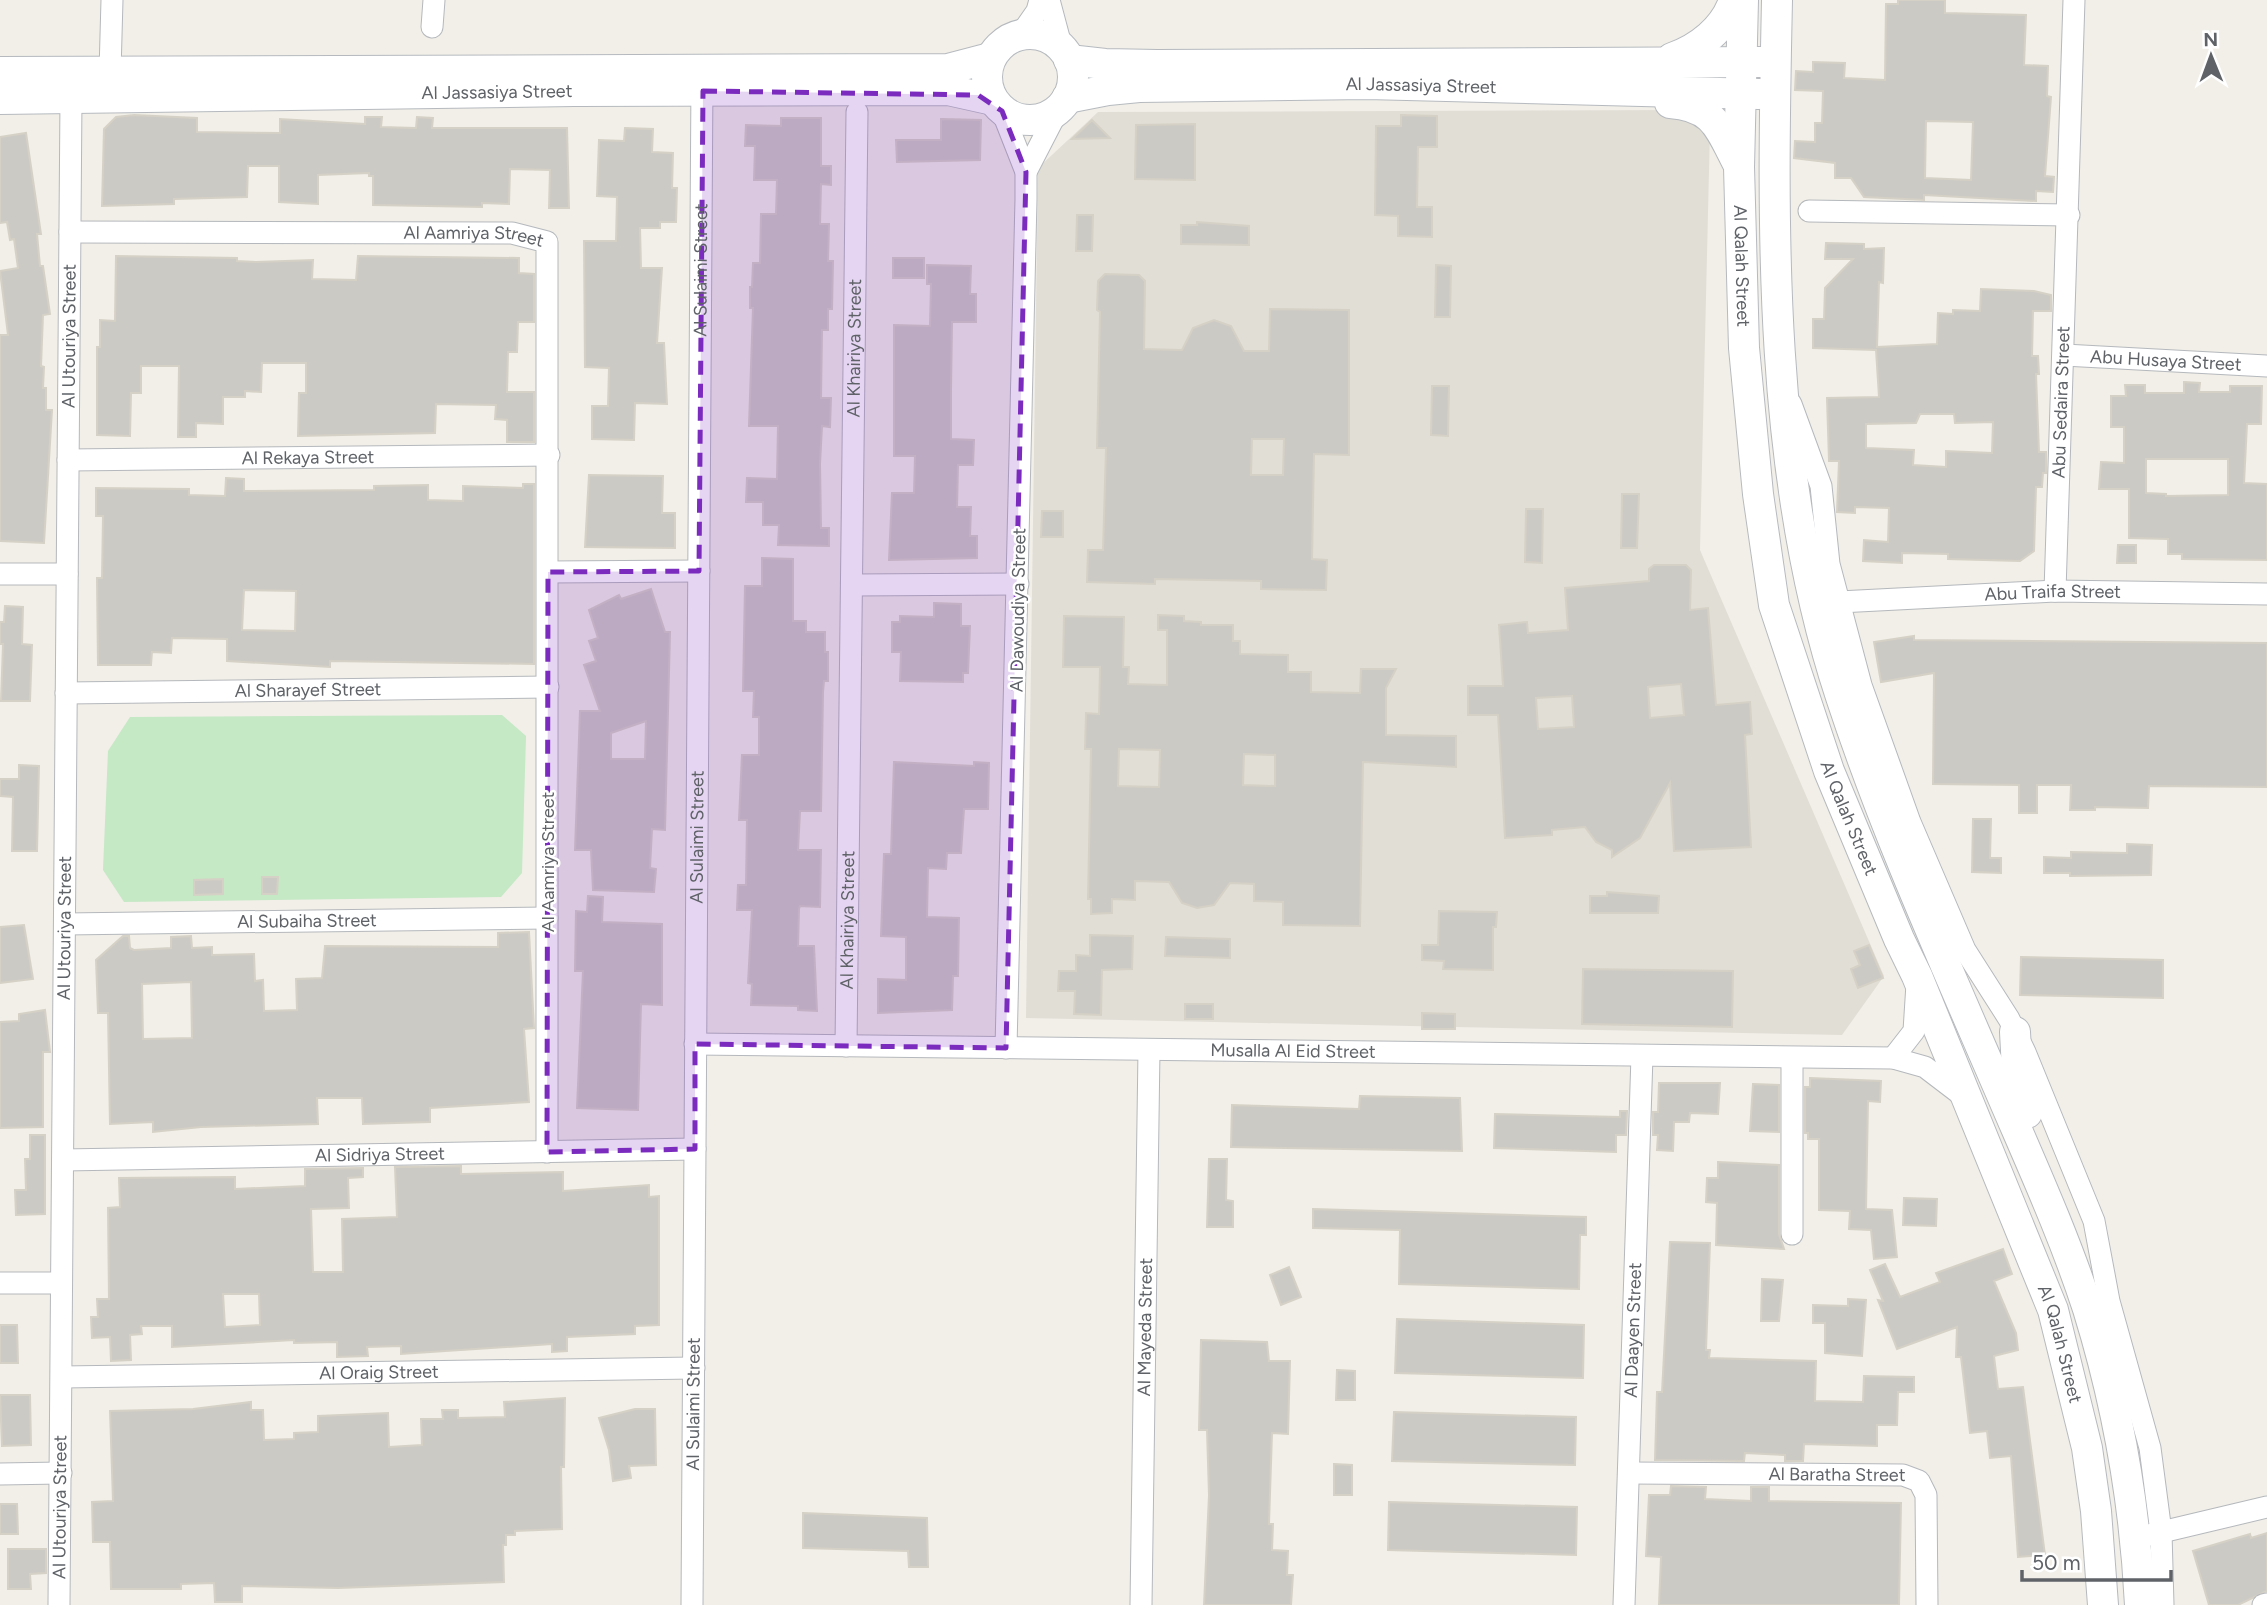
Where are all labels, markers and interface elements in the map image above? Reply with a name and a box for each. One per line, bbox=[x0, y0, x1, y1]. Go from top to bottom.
north arrow bbox=[2176, 21, 2246, 91]
text: N bbox=[2203, 28, 2218, 51]
street label: Al Jassasiya Street bbox=[1345, 73, 1497, 98]
street label: Al Jassasiya Street bbox=[421, 80, 573, 104]
street label: Al Sulaimi Street bbox=[689, 203, 712, 337]
street label: Al Qalah Street bbox=[1729, 205, 1754, 327]
street label: Al Aamriya Street bbox=[404, 222, 546, 252]
street label: Al Utouriya Street bbox=[58, 264, 81, 408]
street label: Al Khairiya Street bbox=[842, 278, 866, 417]
street label: Abu Sedaira Street bbox=[2048, 325, 2075, 479]
street label: Abu Husaya Street bbox=[2090, 345, 2242, 376]
street label: Al Rekaya Street bbox=[242, 446, 375, 469]
street label: Al Dawoudiya Street bbox=[1006, 527, 1030, 692]
street label: Abu Traifa Street bbox=[1984, 580, 2121, 606]
street label: Al Sharayef Street bbox=[235, 678, 382, 702]
street label: Al Qalah Street bbox=[1815, 758, 1882, 879]
street label: Al Sulaimi Street bbox=[686, 770, 708, 904]
street label: Al Aamriya Street bbox=[537, 791, 559, 932]
street label: Al Khairiya Street bbox=[836, 850, 859, 989]
street label: Al Utouriya Street bbox=[53, 856, 76, 1000]
street label: Al Subaiha Street bbox=[237, 909, 377, 933]
street label: Musalla Al Eid Street bbox=[1210, 1039, 1376, 1063]
street label: Al Sidriya Street bbox=[315, 1142, 445, 1167]
street label: Al Mayeda Street bbox=[1133, 1257, 1157, 1396]
street label: Al Daayen Street bbox=[1620, 1262, 1646, 1398]
street label: Al Qalah Street bbox=[2033, 1281, 2087, 1405]
street label: Al Sulaimi Street bbox=[682, 1337, 705, 1471]
street label: Al Oraig Street bbox=[319, 1361, 439, 1384]
street label: Al Utouriya Street bbox=[48, 1435, 71, 1579]
street label: Al Baratha Street bbox=[1768, 1463, 1906, 1486]
scale bar bbox=[2022, 1538, 2171, 1582]
text: 50 m bbox=[2032, 1550, 2081, 1575]

